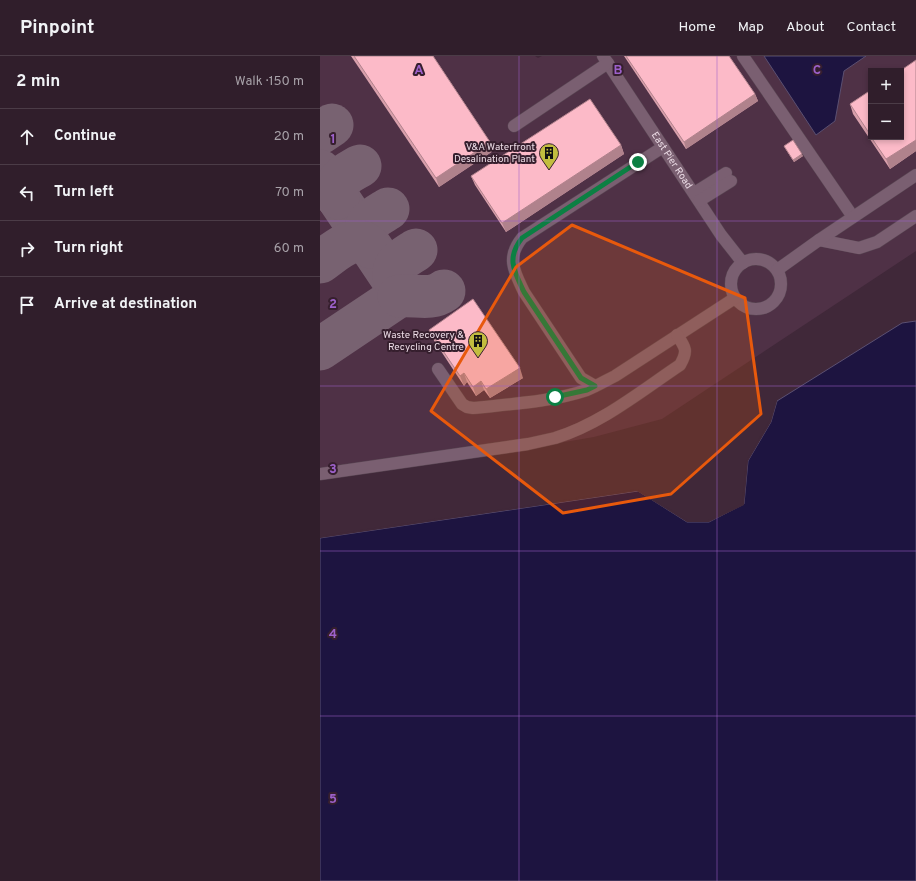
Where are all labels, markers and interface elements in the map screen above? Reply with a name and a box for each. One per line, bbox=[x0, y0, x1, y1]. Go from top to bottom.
text: Pinpoint bbox=[20, 16, 95, 40]
text: Home bbox=[679, 19, 716, 36]
text: Map bbox=[738, 19, 764, 36]
text: About bbox=[786, 19, 825, 36]
text: Contact bbox=[847, 19, 896, 36]
text: A bbox=[414, 63, 424, 79]
text: B bbox=[614, 63, 623, 79]
text: C bbox=[813, 63, 821, 79]
map controls bbox=[868, 68, 904, 140]
button: + bbox=[868, 68, 904, 104]
text: 2 min bbox=[16, 71, 60, 93]
text: Walk · 150 m bbox=[235, 74, 304, 90]
button: − bbox=[868, 104, 904, 140]
icon: ahead bbox=[16, 126, 38, 148]
text: Continue bbox=[54, 127, 116, 146]
text: 20 m bbox=[274, 129, 304, 145]
street label: East Pier Road bbox=[648, 129, 695, 191]
text: 1 bbox=[330, 132, 336, 148]
place label: V&A Waterfront Desalination Plant bbox=[454, 141, 535, 166]
building icon: V&A Waterfront Desalination Plant bbox=[538, 142, 560, 170]
route end bbox=[629, 153, 647, 171]
icon: left bbox=[16, 182, 38, 204]
text: Turn left bbox=[54, 183, 114, 202]
text: 70 m bbox=[275, 185, 304, 201]
icon: right bbox=[16, 238, 38, 260]
text: Turn right bbox=[54, 239, 123, 258]
text: 60 m bbox=[274, 241, 304, 257]
icon: arrive bbox=[16, 294, 38, 316]
text: Arrive at destination bbox=[54, 295, 197, 314]
text: 2 bbox=[329, 297, 337, 313]
place label: Waste Recovery & Recycling Centre bbox=[383, 329, 464, 354]
building icon: Waste Recovery & Recycling Centre bbox=[467, 330, 489, 358]
route start bbox=[546, 388, 564, 406]
text: 3 bbox=[329, 462, 337, 478]
text: 4 bbox=[329, 627, 337, 643]
text: 5 bbox=[329, 792, 337, 808]

